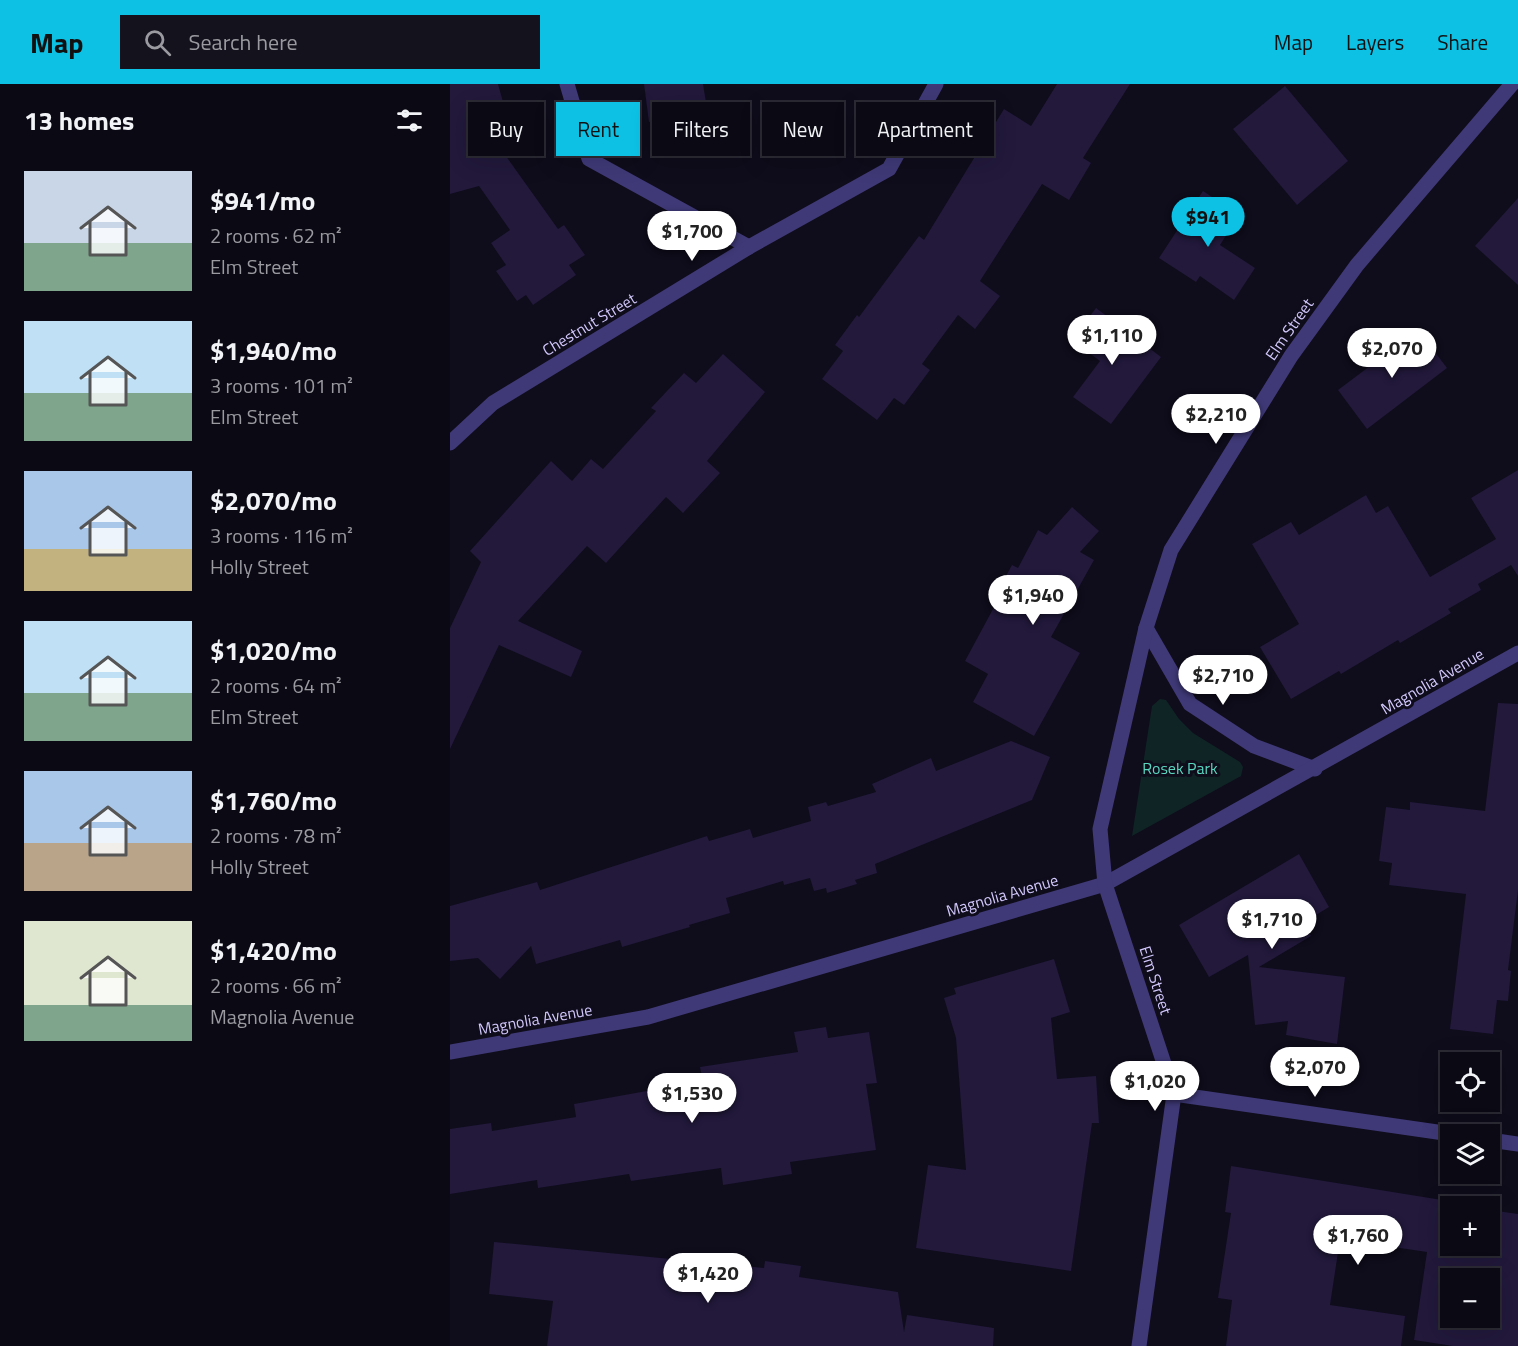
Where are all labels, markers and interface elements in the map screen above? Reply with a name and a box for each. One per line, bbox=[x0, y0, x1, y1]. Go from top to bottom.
search box bbox=[120, 15, 540, 69]
text: Map bbox=[30, 21, 84, 64]
text: Search here bbox=[189, 25, 298, 59]
icon: search bbox=[141, 26, 174, 59]
text: Map bbox=[1274, 26, 1313, 58]
text: Layers bbox=[1346, 26, 1404, 58]
text: Share bbox=[1437, 26, 1488, 58]
text: 13 homes bbox=[24, 101, 134, 140]
chip: Buy bbox=[468, 102, 544, 156]
chip: Rent bbox=[556, 102, 640, 156]
chip: Filters bbox=[652, 102, 750, 156]
chip: New bbox=[762, 102, 844, 156]
chip: Apartment bbox=[856, 102, 994, 156]
icon: filters bbox=[393, 104, 426, 137]
text: $941/mo bbox=[210, 181, 315, 220]
icon: home bbox=[72, 195, 144, 267]
pin: $941 bbox=[1172, 197, 1244, 248]
text: $941 bbox=[1186, 201, 1230, 232]
pin: $1,700 bbox=[643, 211, 741, 262]
text: $1,700 bbox=[661, 215, 723, 246]
text: 2 rooms · 62 m² bbox=[210, 220, 342, 251]
text: Elm Street bbox=[210, 251, 298, 282]
street label: Chestnut Street bbox=[537, 286, 641, 362]
street label: Elm Street bbox=[1259, 293, 1319, 365]
pin: $1,110 bbox=[1063, 315, 1161, 366]
text: $1,110 bbox=[1081, 319, 1143, 350]
pin: $2,070 bbox=[1343, 328, 1441, 379]
text: $1,940/mo bbox=[210, 331, 337, 370]
text: $2,070 bbox=[1361, 332, 1423, 363]
icon: home bbox=[72, 345, 144, 417]
text: 3 rooms · 101 m² bbox=[210, 370, 353, 401]
pin: $2,210 bbox=[1167, 394, 1265, 445]
text: $2,210 bbox=[1185, 398, 1247, 429]
text: Elm Street bbox=[210, 401, 298, 432]
text: $2,070/mo bbox=[210, 481, 337, 520]
icon: home bbox=[72, 495, 144, 567]
text: 3 rooms · 116 m² bbox=[210, 520, 353, 551]
text: Holly Street bbox=[210, 551, 309, 582]
pin: $1,940 bbox=[984, 575, 1082, 626]
text: $1,940 bbox=[1002, 579, 1064, 610]
text: $1,020/mo bbox=[210, 631, 337, 670]
street label: Magnolia Avenue bbox=[1376, 642, 1488, 720]
icon: home bbox=[72, 645, 144, 717]
pin: $2,710 bbox=[1174, 655, 1272, 706]
text: $2,710 bbox=[1192, 659, 1254, 690]
text: 2 rooms · 64 m² bbox=[210, 670, 342, 701]
text: Elm Street bbox=[210, 701, 298, 732]
park label: Rosek Park bbox=[1142, 756, 1218, 780]
text: $1,760/mo bbox=[210, 781, 337, 820]
icon: home bbox=[72, 795, 144, 867]
text: 2 rooms · 78 m² bbox=[210, 820, 342, 851]
text: Holly Street bbox=[210, 851, 309, 882]
street label: Magnolia Avenue bbox=[943, 868, 1061, 922]
pin: $1,710 bbox=[1223, 899, 1321, 950]
text: $1,710 bbox=[1241, 903, 1303, 934]
text: $1,420/mo bbox=[210, 931, 337, 970]
street label: Elm Street bbox=[1134, 943, 1178, 1018]
icon: home bbox=[72, 945, 144, 1017]
text: 2 rooms · 66 m² bbox=[210, 970, 342, 1001]
street label: Magnolia Avenue bbox=[476, 997, 594, 1041]
text: Magnolia Avenue bbox=[210, 1001, 354, 1032]
pin: $2,070 bbox=[1266, 1047, 1364, 1098]
text: $2,070 bbox=[1284, 1051, 1346, 1082]
map controls bbox=[1440, 1052, 1500, 1328]
button: locate bbox=[1440, 1052, 1500, 1112]
pin: $1,020 bbox=[1106, 1061, 1204, 1112]
text: $1,020 bbox=[1124, 1065, 1186, 1096]
pin: $1,530 bbox=[643, 1073, 741, 1124]
text: $1,530 bbox=[661, 1077, 723, 1108]
button: layers bbox=[1440, 1124, 1500, 1184]
button: + bbox=[1440, 1196, 1500, 1256]
pin: $1,760 bbox=[1309, 1215, 1407, 1266]
text: $1,760 bbox=[1327, 1219, 1389, 1250]
pin: $1,420 bbox=[659, 1253, 757, 1304]
text: $1,420 bbox=[677, 1257, 739, 1288]
button: − bbox=[1440, 1268, 1500, 1328]

